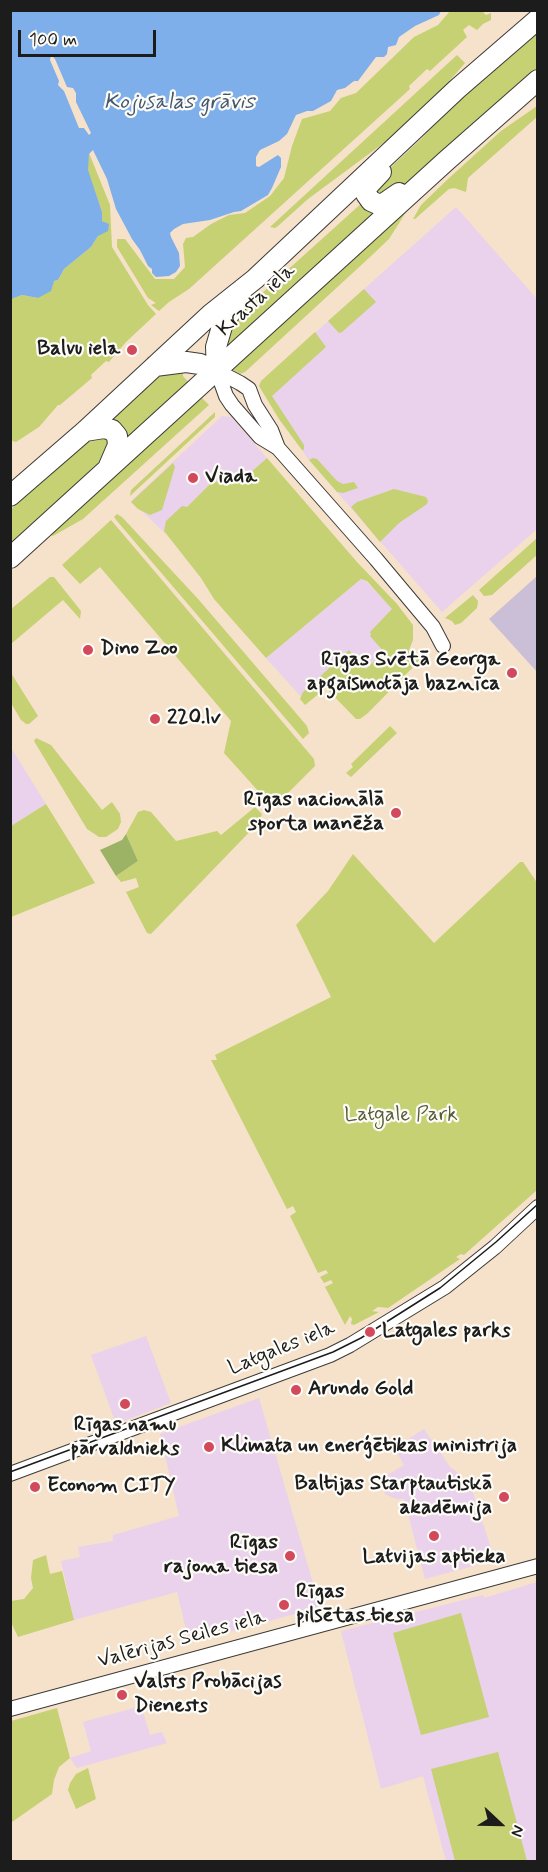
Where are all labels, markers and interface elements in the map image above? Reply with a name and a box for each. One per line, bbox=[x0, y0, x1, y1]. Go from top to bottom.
scale bar bbox=[21, 18, 159, 56]
text: 100 m bbox=[29, 28, 77, 52]
water label: Kojusalas grāvis bbox=[104, 90, 254, 116]
street label: Krasta iela bbox=[213, 259, 301, 343]
place label: Balvu iela bbox=[37, 337, 120, 363]
marker: Balvu iela bbox=[125, 343, 139, 357]
place label: Viada bbox=[205, 465, 257, 491]
marker: Viada bbox=[186, 471, 200, 485]
place label: Dino Zoo bbox=[100, 637, 177, 663]
marker: Dino Zoo bbox=[81, 643, 95, 657]
place label: Rīgas Svētā Georga apgaismotāja baznīca bbox=[307, 648, 500, 698]
marker: Rīgas Svētā Georga apgaismotāja baznīca bbox=[505, 666, 519, 680]
place label: 220.lv bbox=[167, 706, 221, 732]
marker: 220.lv bbox=[148, 712, 162, 726]
place label: Rīgas nacionālā sporta manēža bbox=[244, 788, 384, 838]
marker: Rīgas nacionālā sporta manēža bbox=[389, 806, 403, 820]
park label: Latgale Park bbox=[344, 1103, 458, 1129]
street label: Latgales iela bbox=[225, 1316, 339, 1382]
place label: Latgales parks bbox=[382, 1319, 511, 1345]
marker: Latgales parks bbox=[363, 1325, 377, 1339]
place label: Arundo Gold bbox=[308, 1377, 413, 1403]
marker: Arundo Gold bbox=[289, 1383, 303, 1397]
marker: Rīgas namu pārvaldnieks bbox=[118, 1397, 132, 1411]
place label: Rīgas namu pārvaldnieks bbox=[71, 1413, 179, 1463]
place label: Klimata un enerģētikas ministrija bbox=[221, 1434, 517, 1460]
marker: Klimata un enerģētikas ministrija bbox=[202, 1440, 216, 1454]
place label: Baltijas Starptautiskā akadēmija bbox=[295, 1472, 492, 1522]
place label: Econom CITY bbox=[47, 1474, 176, 1500]
marker: Econom CITY bbox=[28, 1480, 42, 1494]
marker: Baltijas Starptautiskā akadēmija bbox=[497, 1490, 511, 1504]
marker: Latvijas aptieka bbox=[427, 1529, 441, 1543]
place label: Rīgas rajona tiesa bbox=[164, 1531, 278, 1581]
place label: Latvijas aptieka bbox=[362, 1545, 506, 1571]
marker: Rīgas rajona tiesa bbox=[283, 1549, 297, 1563]
place label: Rīgas pilsētas tiesa bbox=[296, 1580, 414, 1630]
marker: Rīgas pilsētas tiesa bbox=[277, 1598, 291, 1612]
street label: Valērijas Seiles iela bbox=[95, 1605, 269, 1675]
place label: Valsts Probācijas Dienests bbox=[134, 1670, 282, 1720]
marker: Valsts Probācijas Dienests bbox=[115, 1688, 129, 1702]
north arrow bbox=[470, 1794, 530, 1854]
text: N bbox=[505, 1822, 529, 1840]

